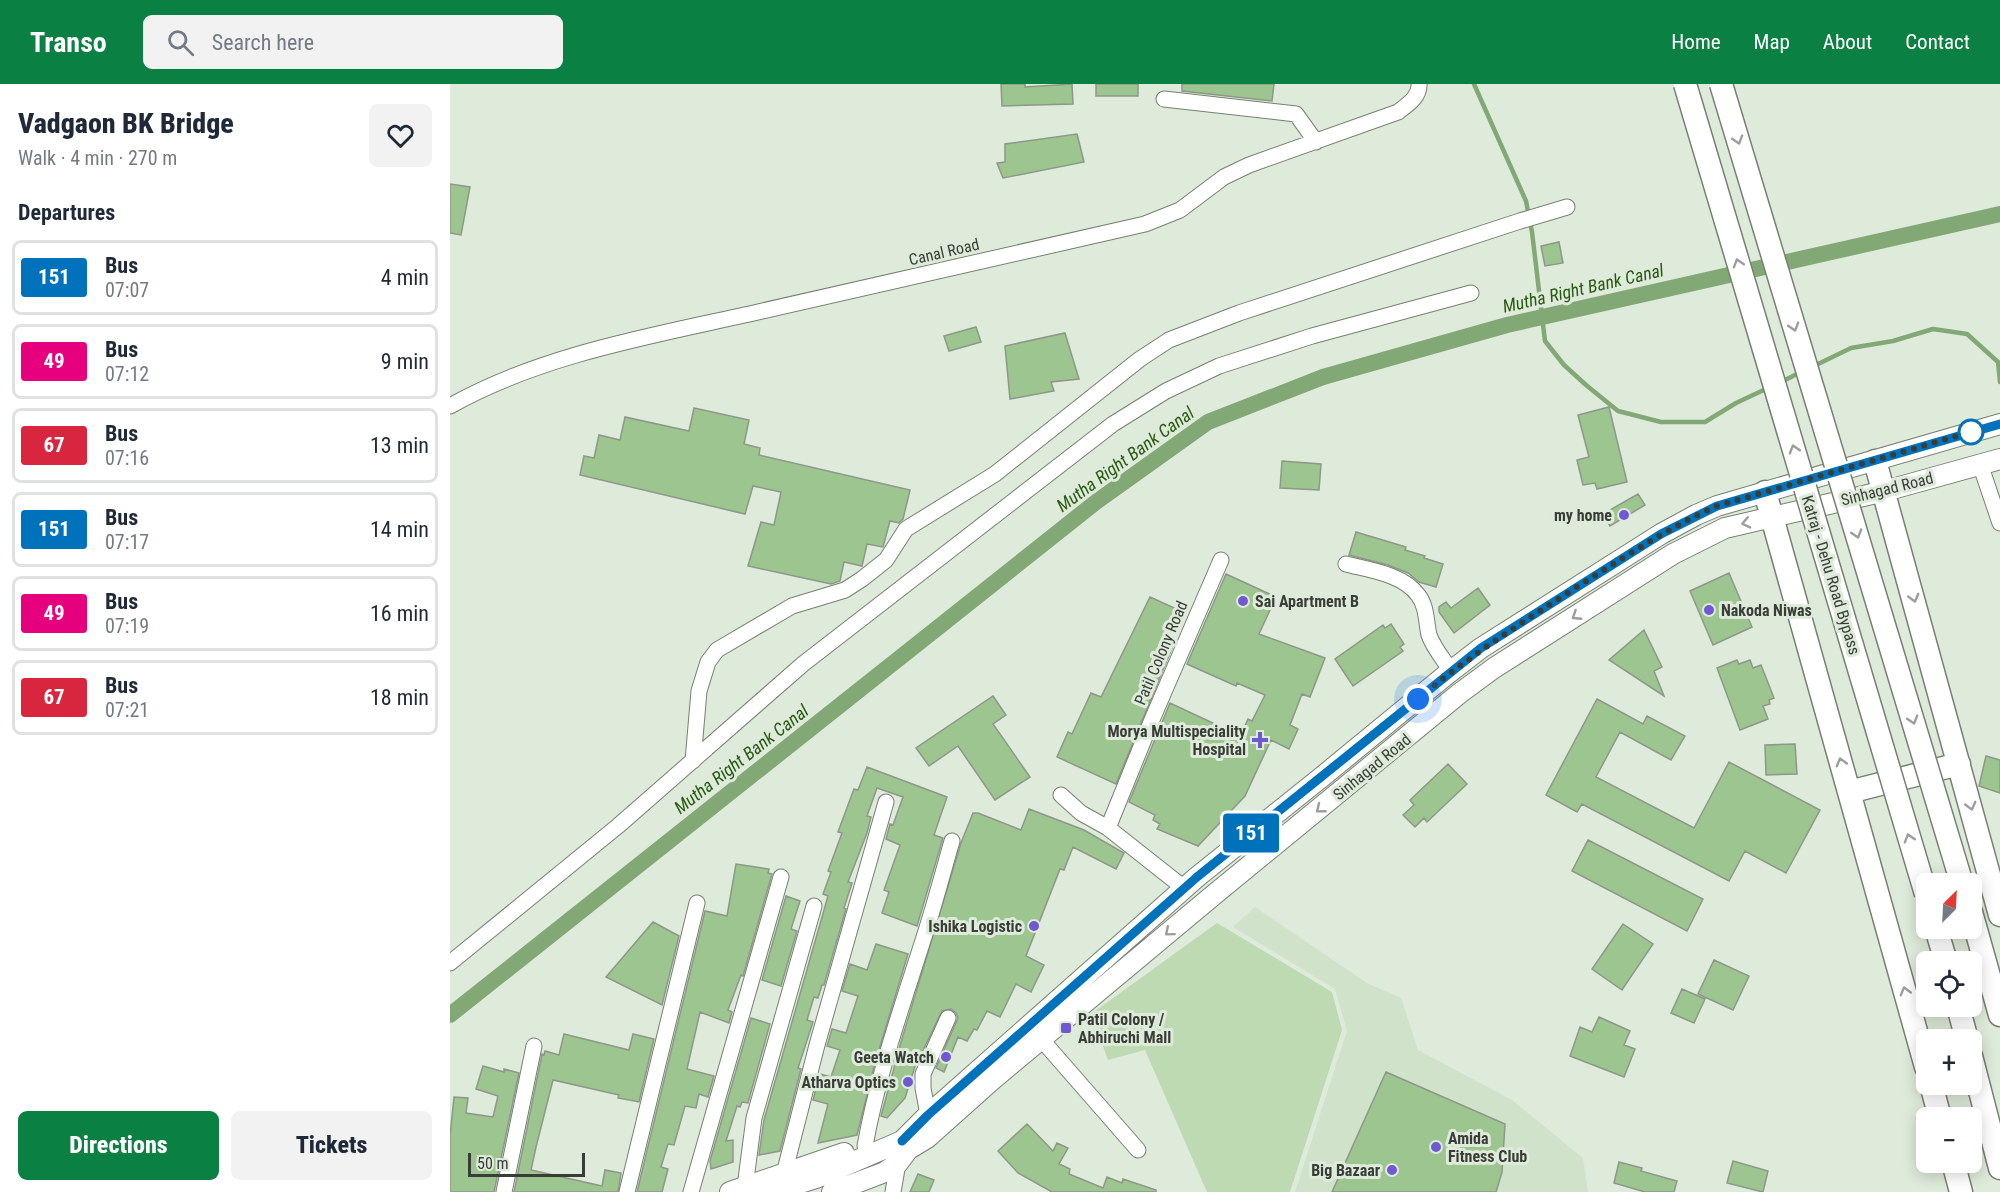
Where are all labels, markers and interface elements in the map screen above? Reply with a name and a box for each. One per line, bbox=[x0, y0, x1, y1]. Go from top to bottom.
search box bbox=[143, 15, 563, 69]
text: Transo bbox=[30, 26, 107, 59]
icon: search bbox=[164, 26, 197, 59]
text: Search here bbox=[212, 30, 314, 55]
text: Home bbox=[1671, 30, 1721, 54]
text: Map bbox=[1754, 30, 1790, 54]
text: About bbox=[1823, 30, 1872, 54]
text: Contact bbox=[1905, 30, 1970, 54]
button: heart bbox=[369, 104, 432, 167]
text: Vadgaon BK Bridge bbox=[18, 107, 234, 140]
one-way arrow bbox=[1731, 134, 1743, 145]
text: Walk · 4 min · 270 m bbox=[18, 146, 177, 170]
text: Departures bbox=[18, 200, 115, 225]
street label: Canal Road bbox=[907, 235, 981, 269]
text: Bus bbox=[105, 253, 138, 278]
one-way arrow bbox=[1733, 258, 1745, 269]
water label: Mutha Right Bank Canal bbox=[1500, 259, 1667, 317]
text: 151 bbox=[38, 265, 70, 289]
text: 4 min bbox=[381, 265, 429, 290]
text: 07:07 bbox=[105, 278, 149, 302]
one-way arrow bbox=[1787, 321, 1800, 332]
text: Bus bbox=[105, 337, 138, 362]
text: 49 bbox=[43, 349, 65, 373]
text: 9 min bbox=[381, 349, 429, 374]
text: 07:12 bbox=[105, 362, 149, 386]
water label: Mutha Right Bank Canal bbox=[1052, 402, 1199, 516]
unlabelled marker bbox=[1958, 419, 1984, 445]
text: Bus bbox=[105, 421, 138, 446]
text: 67 bbox=[43, 433, 65, 457]
text: 13 min bbox=[370, 433, 429, 458]
one-way arrow bbox=[1789, 445, 1801, 455]
text: 07:16 bbox=[105, 446, 149, 470]
street label: Sinhagad Road bbox=[1839, 468, 1935, 510]
street label: Katraj - Dehu Road Bypass bbox=[1798, 493, 1864, 657]
text: Bus bbox=[105, 505, 138, 530]
place label: my home bbox=[1554, 506, 1612, 525]
marker: my home bbox=[1617, 508, 1631, 522]
one-way arrow bbox=[1741, 515, 1751, 528]
text: 151 bbox=[38, 517, 70, 541]
text: 14 min bbox=[370, 517, 429, 542]
one-way arrow bbox=[1850, 528, 1862, 538]
text: 07:17 bbox=[105, 530, 149, 554]
text: Bus bbox=[105, 589, 138, 614]
place label: Sai Apartment B bbox=[1255, 592, 1359, 611]
one-way arrow bbox=[1907, 592, 1919, 603]
marker: Sai Apartment B bbox=[1236, 594, 1250, 608]
street label: Patil Colony Road bbox=[1131, 598, 1191, 708]
text: 49 bbox=[43, 601, 65, 625]
text: 16 min bbox=[370, 601, 429, 626]
place label: Nakoda Niwas bbox=[1721, 601, 1812, 620]
marker: Nakoda Niwas bbox=[1702, 603, 1716, 617]
one-way arrow bbox=[1572, 608, 1582, 620]
text: 07:19 bbox=[105, 614, 149, 638]
text: Bus bbox=[105, 673, 138, 698]
your location bbox=[1403, 684, 1433, 714]
text: 67 bbox=[43, 685, 65, 709]
text: 18 min bbox=[370, 685, 429, 710]
text: 07:21 bbox=[105, 698, 149, 722]
water label: Mutha Right Bank Canal bbox=[670, 699, 813, 818]
one-way arrow bbox=[1906, 714, 1918, 725]
place label: Morya Multispeciality Hospital bbox=[1107, 722, 1246, 759]
street label: Sinhagad Road bbox=[1329, 730, 1415, 804]
marker: Morya Multispeciality Hospital bbox=[1251, 731, 1269, 749]
one-way arrow bbox=[1835, 757, 1848, 767]
one-way arrow bbox=[1316, 801, 1327, 812]
one-way arrow bbox=[1963, 801, 1976, 811]
line badge: 151 bbox=[1216, 814, 1286, 852]
text: 151 bbox=[1235, 821, 1267, 845]
one-way arrow bbox=[1904, 833, 1916, 843]
north arrow bbox=[1916, 873, 1982, 939]
map controls bbox=[1916, 873, 1982, 1173]
place label: Ishika Logistic bbox=[928, 917, 1022, 936]
marker: Ishika Logistic bbox=[1027, 919, 1041, 933]
one-way arrow bbox=[1165, 925, 1176, 936]
button: locate bbox=[1916, 951, 1982, 1017]
one-way arrow bbox=[1900, 986, 1912, 996]
place label: Patil Colony / Abhiruchi Mall bbox=[1078, 1010, 1171, 1047]
marker: Patil Colony / Abhiruchi Mall bbox=[1059, 1021, 1073, 1035]
button: + bbox=[1916, 1029, 1982, 1095]
place label: Geeta Watch bbox=[854, 1048, 934, 1067]
marker: Geeta Watch bbox=[939, 1050, 953, 1064]
place label: Atharva Optics bbox=[801, 1073, 896, 1092]
marker: Atharva Optics bbox=[901, 1075, 915, 1089]
button: − bbox=[1916, 1107, 1982, 1173]
button: Directions bbox=[18, 1111, 219, 1180]
button: Tickets bbox=[231, 1111, 432, 1180]
place label: Amida Fitness Club bbox=[1448, 1129, 1527, 1166]
marker: Amida Fitness Club bbox=[1429, 1140, 1443, 1154]
scale bar bbox=[468, 1150, 585, 1178]
text: 50 m bbox=[477, 1154, 509, 1173]
place label: Big Bazaar bbox=[1311, 1161, 1380, 1180]
marker: Big Bazaar bbox=[1385, 1163, 1399, 1177]

